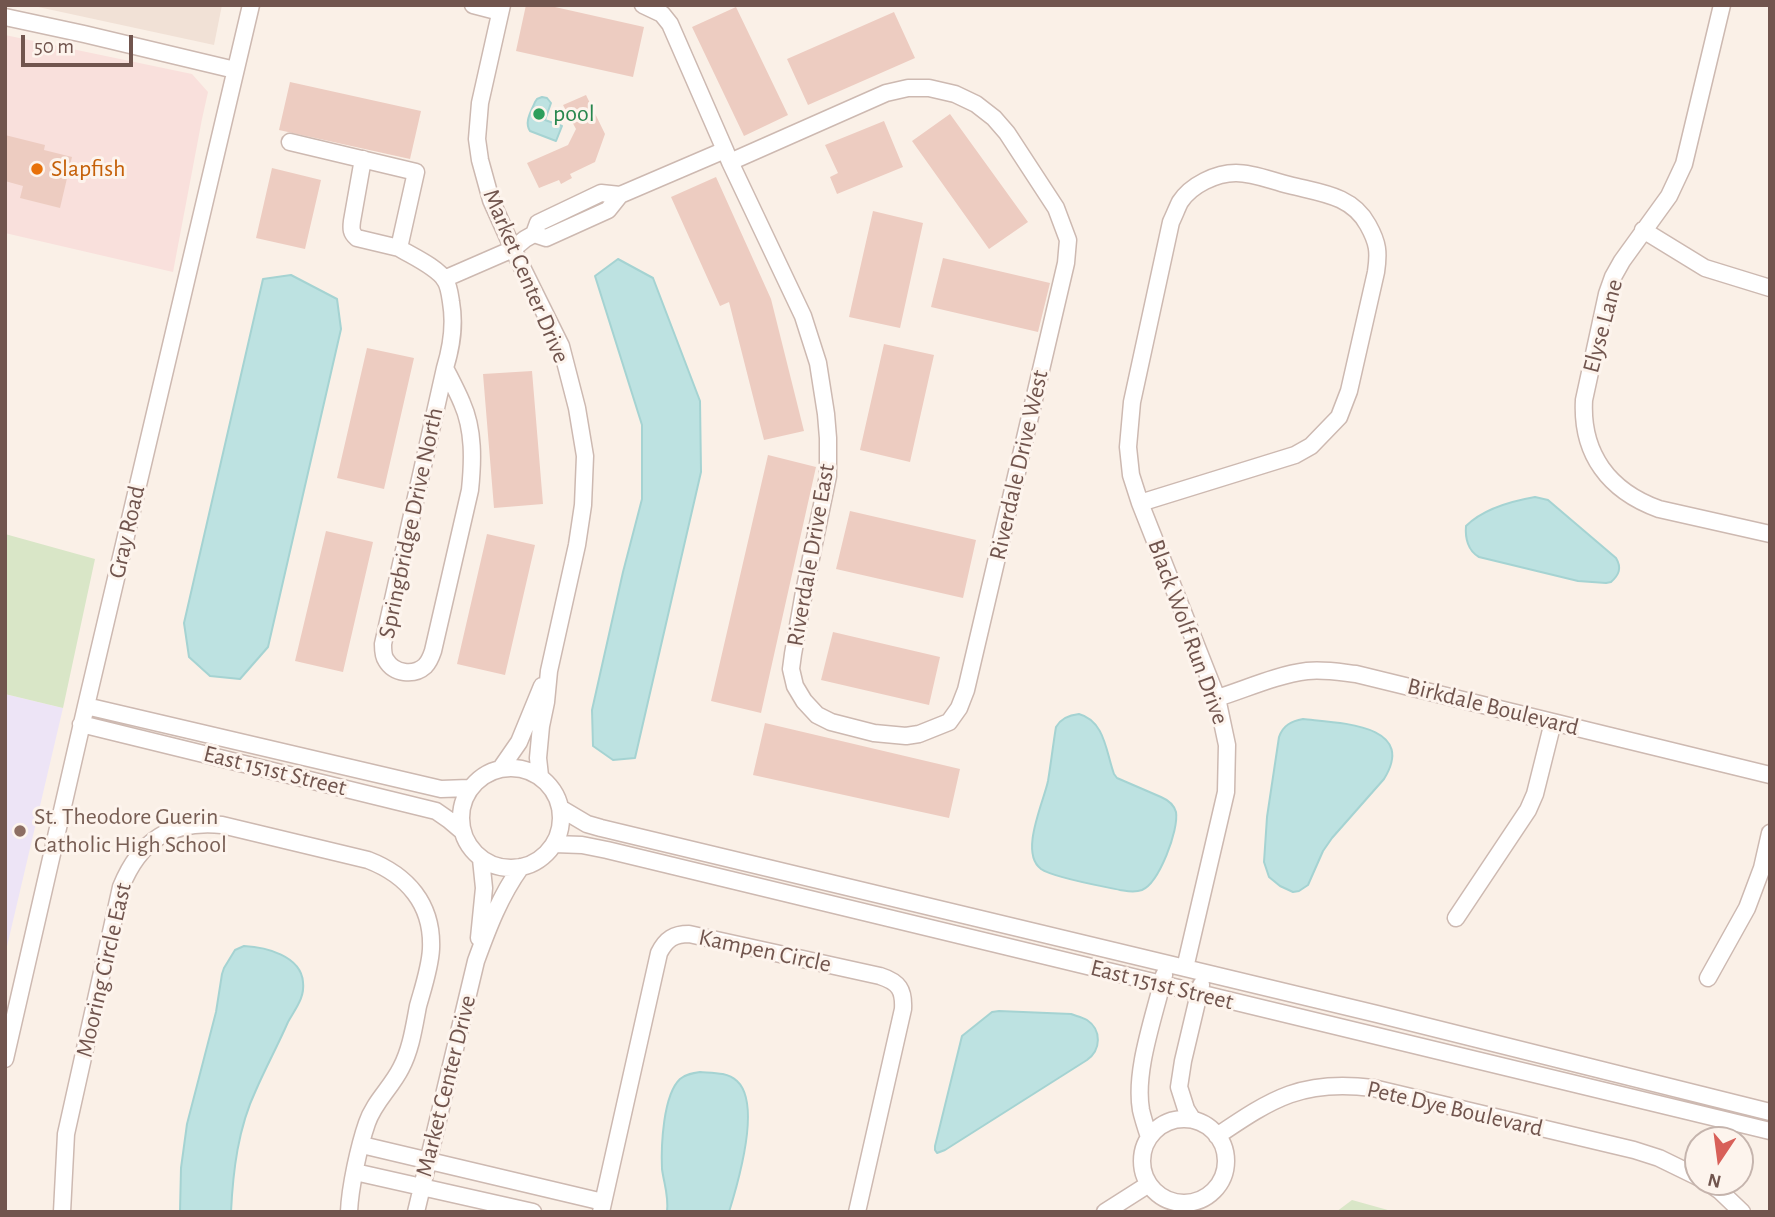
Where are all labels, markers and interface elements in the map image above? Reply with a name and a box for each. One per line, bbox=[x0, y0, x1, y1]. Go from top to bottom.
scale bar bbox=[24, 21, 136, 65]
text: 50 m bbox=[34, 36, 74, 57]
place label: pool bbox=[553, 100, 595, 128]
marker: pool bbox=[531, 106, 547, 122]
place label: Slapfish bbox=[51, 155, 126, 183]
marker: Slapfish bbox=[29, 161, 45, 177]
street label: Market Center Drive bbox=[476, 185, 576, 367]
street label: Elyse Lane bbox=[1577, 276, 1629, 376]
street label: Riverdale Drive West bbox=[983, 367, 1055, 563]
street label: Springbridge Drive North bbox=[372, 405, 450, 641]
street label: Riverdale Drive East bbox=[781, 462, 841, 648]
street label: Gray Road bbox=[102, 483, 152, 581]
street label: Black Wolf Run Drive bbox=[1141, 536, 1235, 728]
street label: Birkdale Boulevard bbox=[1404, 672, 1582, 742]
street label: East 151st Street bbox=[201, 739, 349, 803]
place label: St. Theodore Guerin Catholic High School bbox=[34, 803, 227, 859]
marker: St. Theodore Guerin Catholic High School bbox=[12, 823, 28, 839]
street label: Mooring Circle East bbox=[70, 880, 138, 1060]
street label: Kampen Circle bbox=[696, 923, 834, 979]
street label: East 151st Street bbox=[1088, 953, 1236, 1017]
street label: Market Center Drive bbox=[410, 992, 482, 1180]
street label: Pete Dye Boulevard bbox=[1364, 1075, 1546, 1143]
north arrow bbox=[1684, 1126, 1754, 1196]
text: N bbox=[1706, 1169, 1723, 1191]

